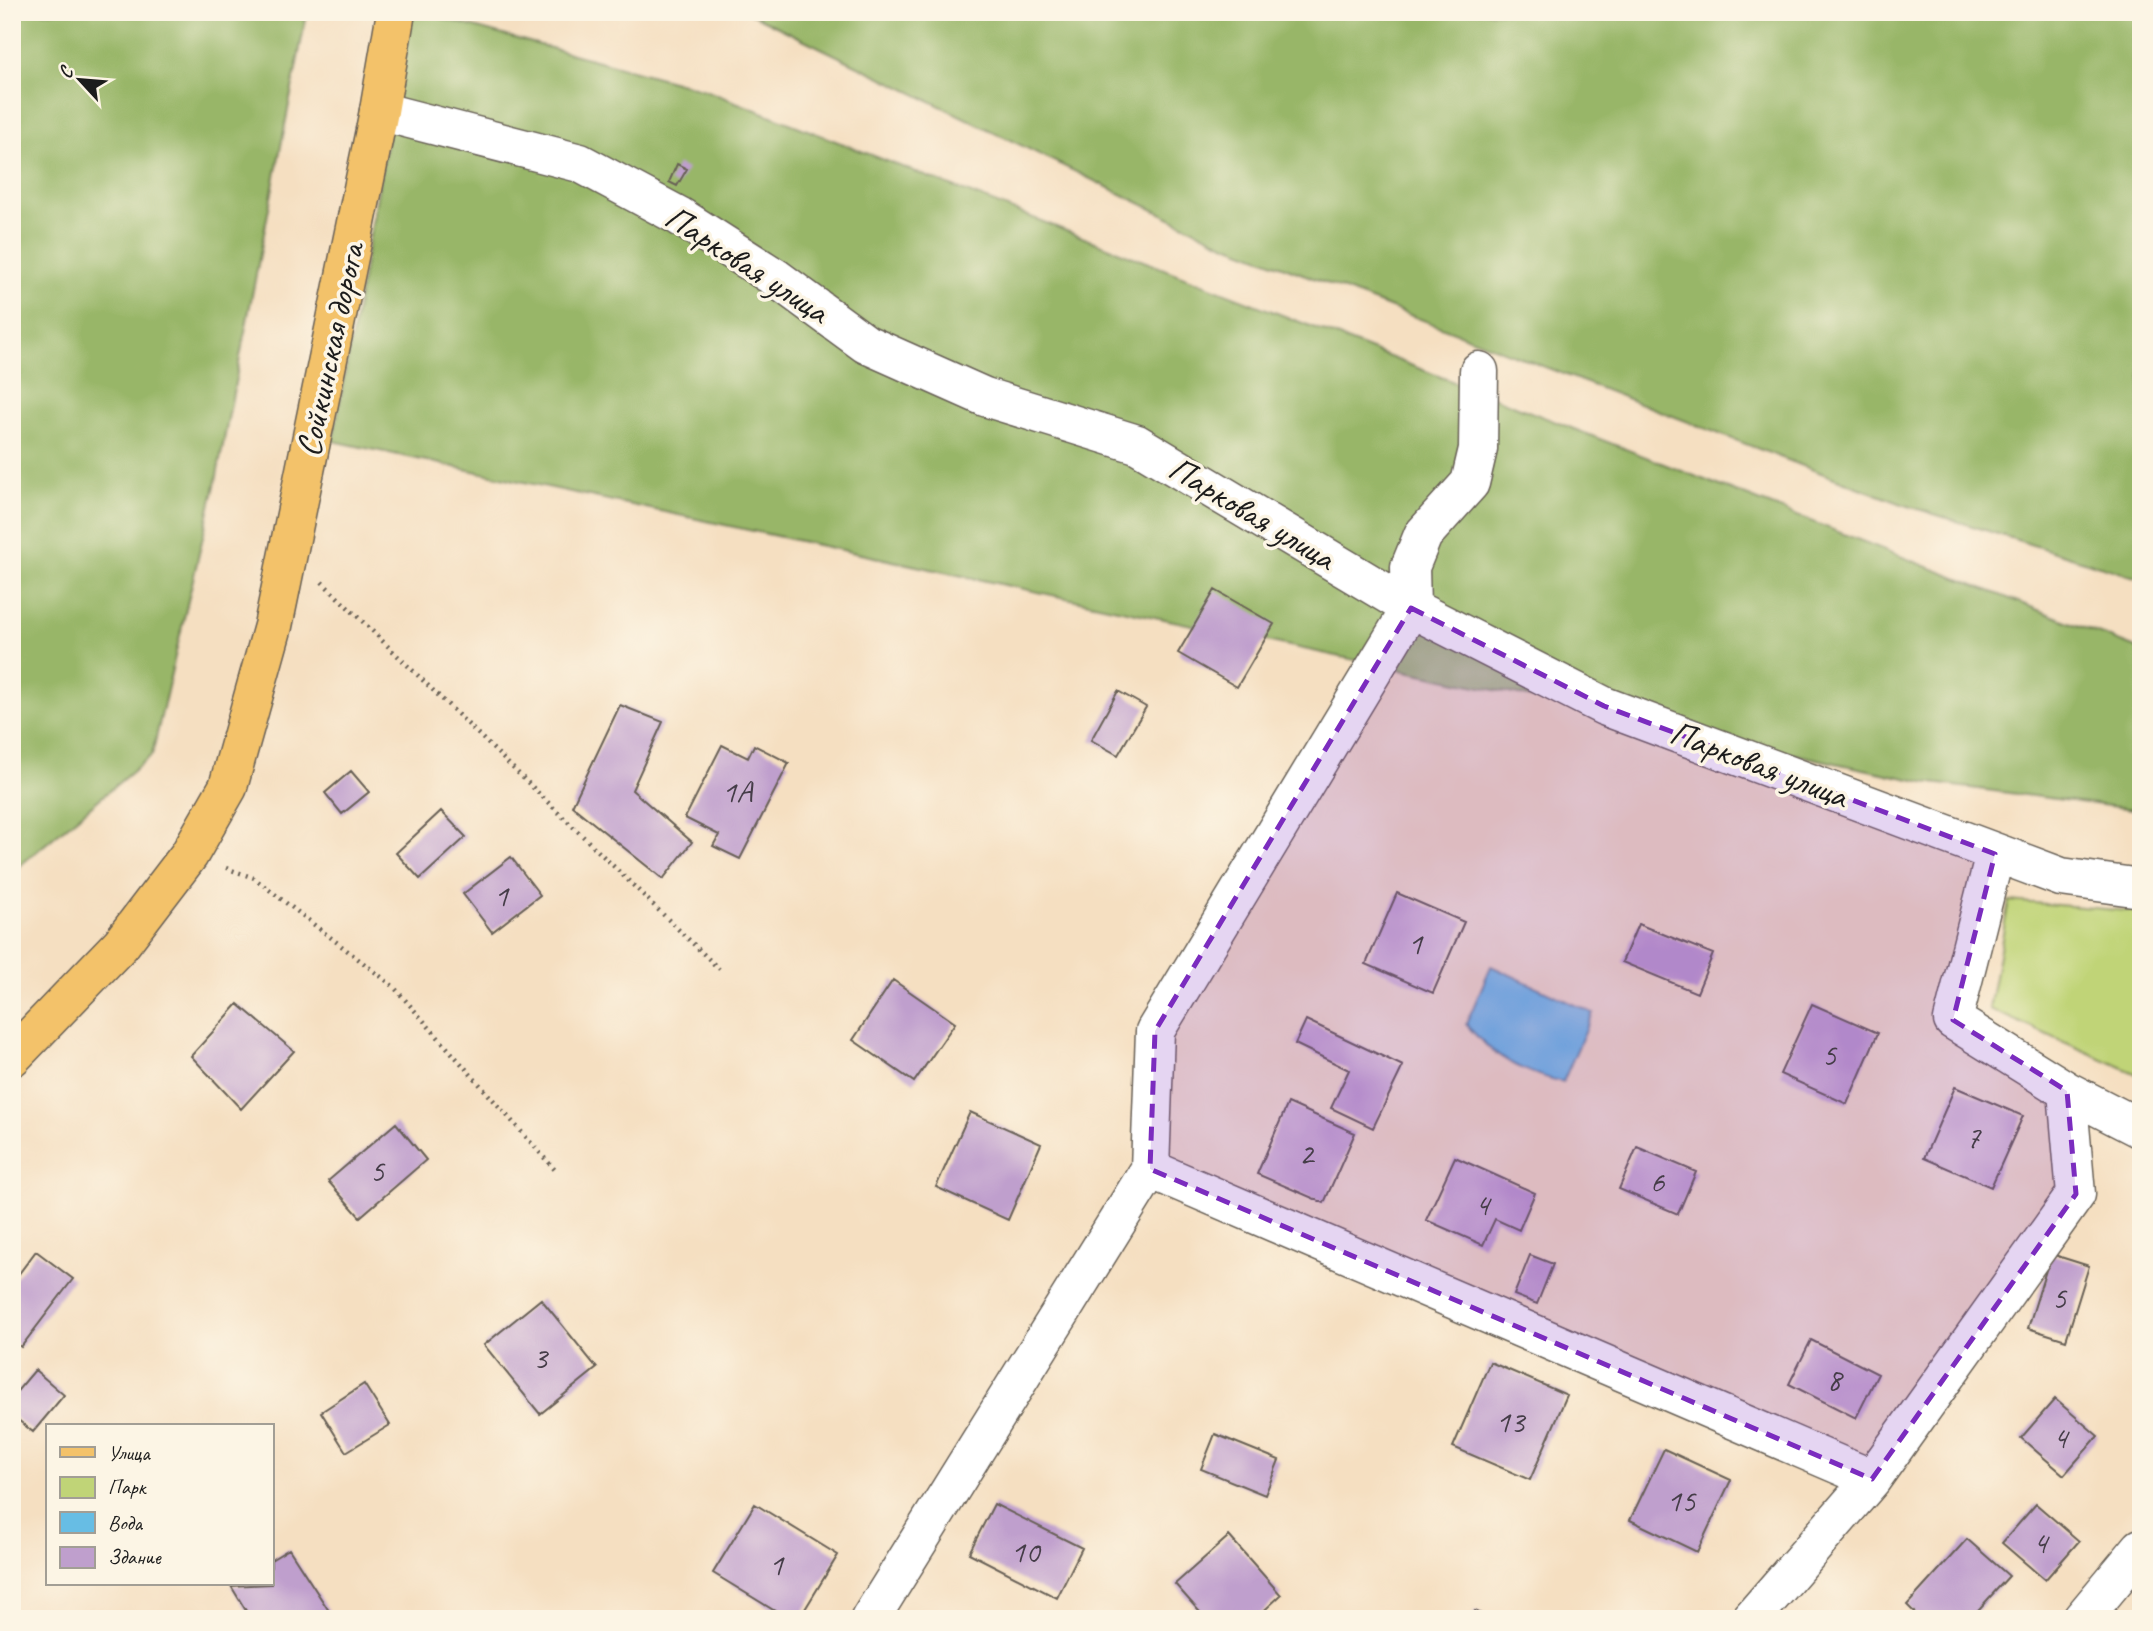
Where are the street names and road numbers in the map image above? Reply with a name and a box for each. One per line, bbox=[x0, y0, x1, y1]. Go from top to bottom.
street label: Парковая улица bbox=[657, 194, 840, 335]
street label: Сойкинская дорога bbox=[285, 237, 375, 461]
street label: Парковая улица bbox=[1161, 446, 1346, 582]
street label: Парковая улица bbox=[1664, 710, 1857, 819]

